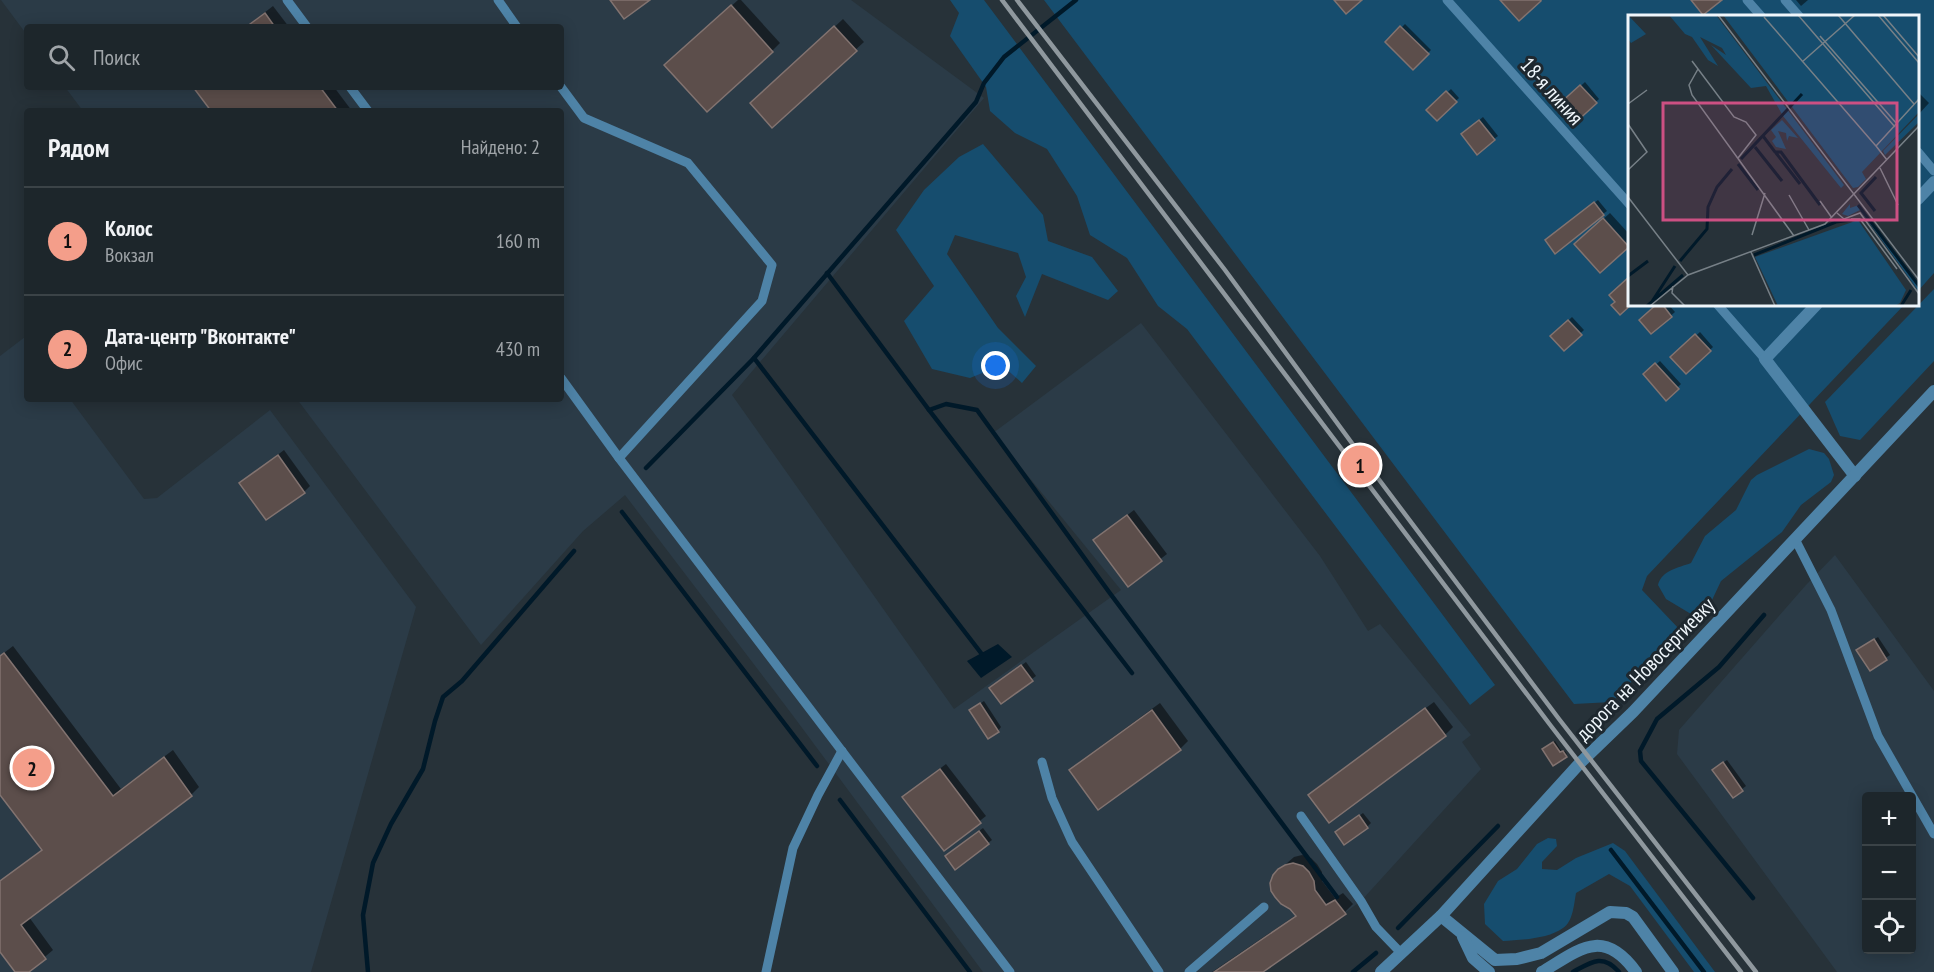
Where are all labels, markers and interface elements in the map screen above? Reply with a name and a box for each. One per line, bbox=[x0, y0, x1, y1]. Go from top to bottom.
inset map bbox=[1628, 15, 1919, 306]
search box bbox=[24, 24, 564, 90]
icon: search bbox=[45, 41, 78, 74]
text: Поиск bbox=[93, 43, 140, 71]
street label: 18-я линия bbox=[1515, 52, 1589, 130]
text: Рядом bbox=[48, 131, 109, 164]
text: Найдено: 2 bbox=[461, 134, 540, 160]
text: Колос bbox=[105, 214, 153, 242]
text: 1 bbox=[63, 228, 72, 254]
text: 160 m bbox=[496, 228, 540, 254]
text: Вокзал bbox=[105, 242, 154, 268]
text: Дата-центр "Вконтакте" bbox=[105, 322, 296, 350]
text: 2 bbox=[63, 336, 72, 362]
text: 430 m bbox=[496, 336, 540, 362]
text: Офис bbox=[105, 350, 143, 376]
your location bbox=[981, 351, 1010, 380]
pin: 1 bbox=[1340, 442, 1380, 488]
street label: дорога на Новосергиевку bbox=[1570, 592, 1720, 746]
pin: 2 bbox=[12, 746, 51, 790]
map controls bbox=[1862, 792, 1916, 954]
button: + bbox=[1862, 792, 1916, 846]
button: − bbox=[1862, 846, 1916, 900]
button: locate bbox=[1862, 900, 1916, 954]

